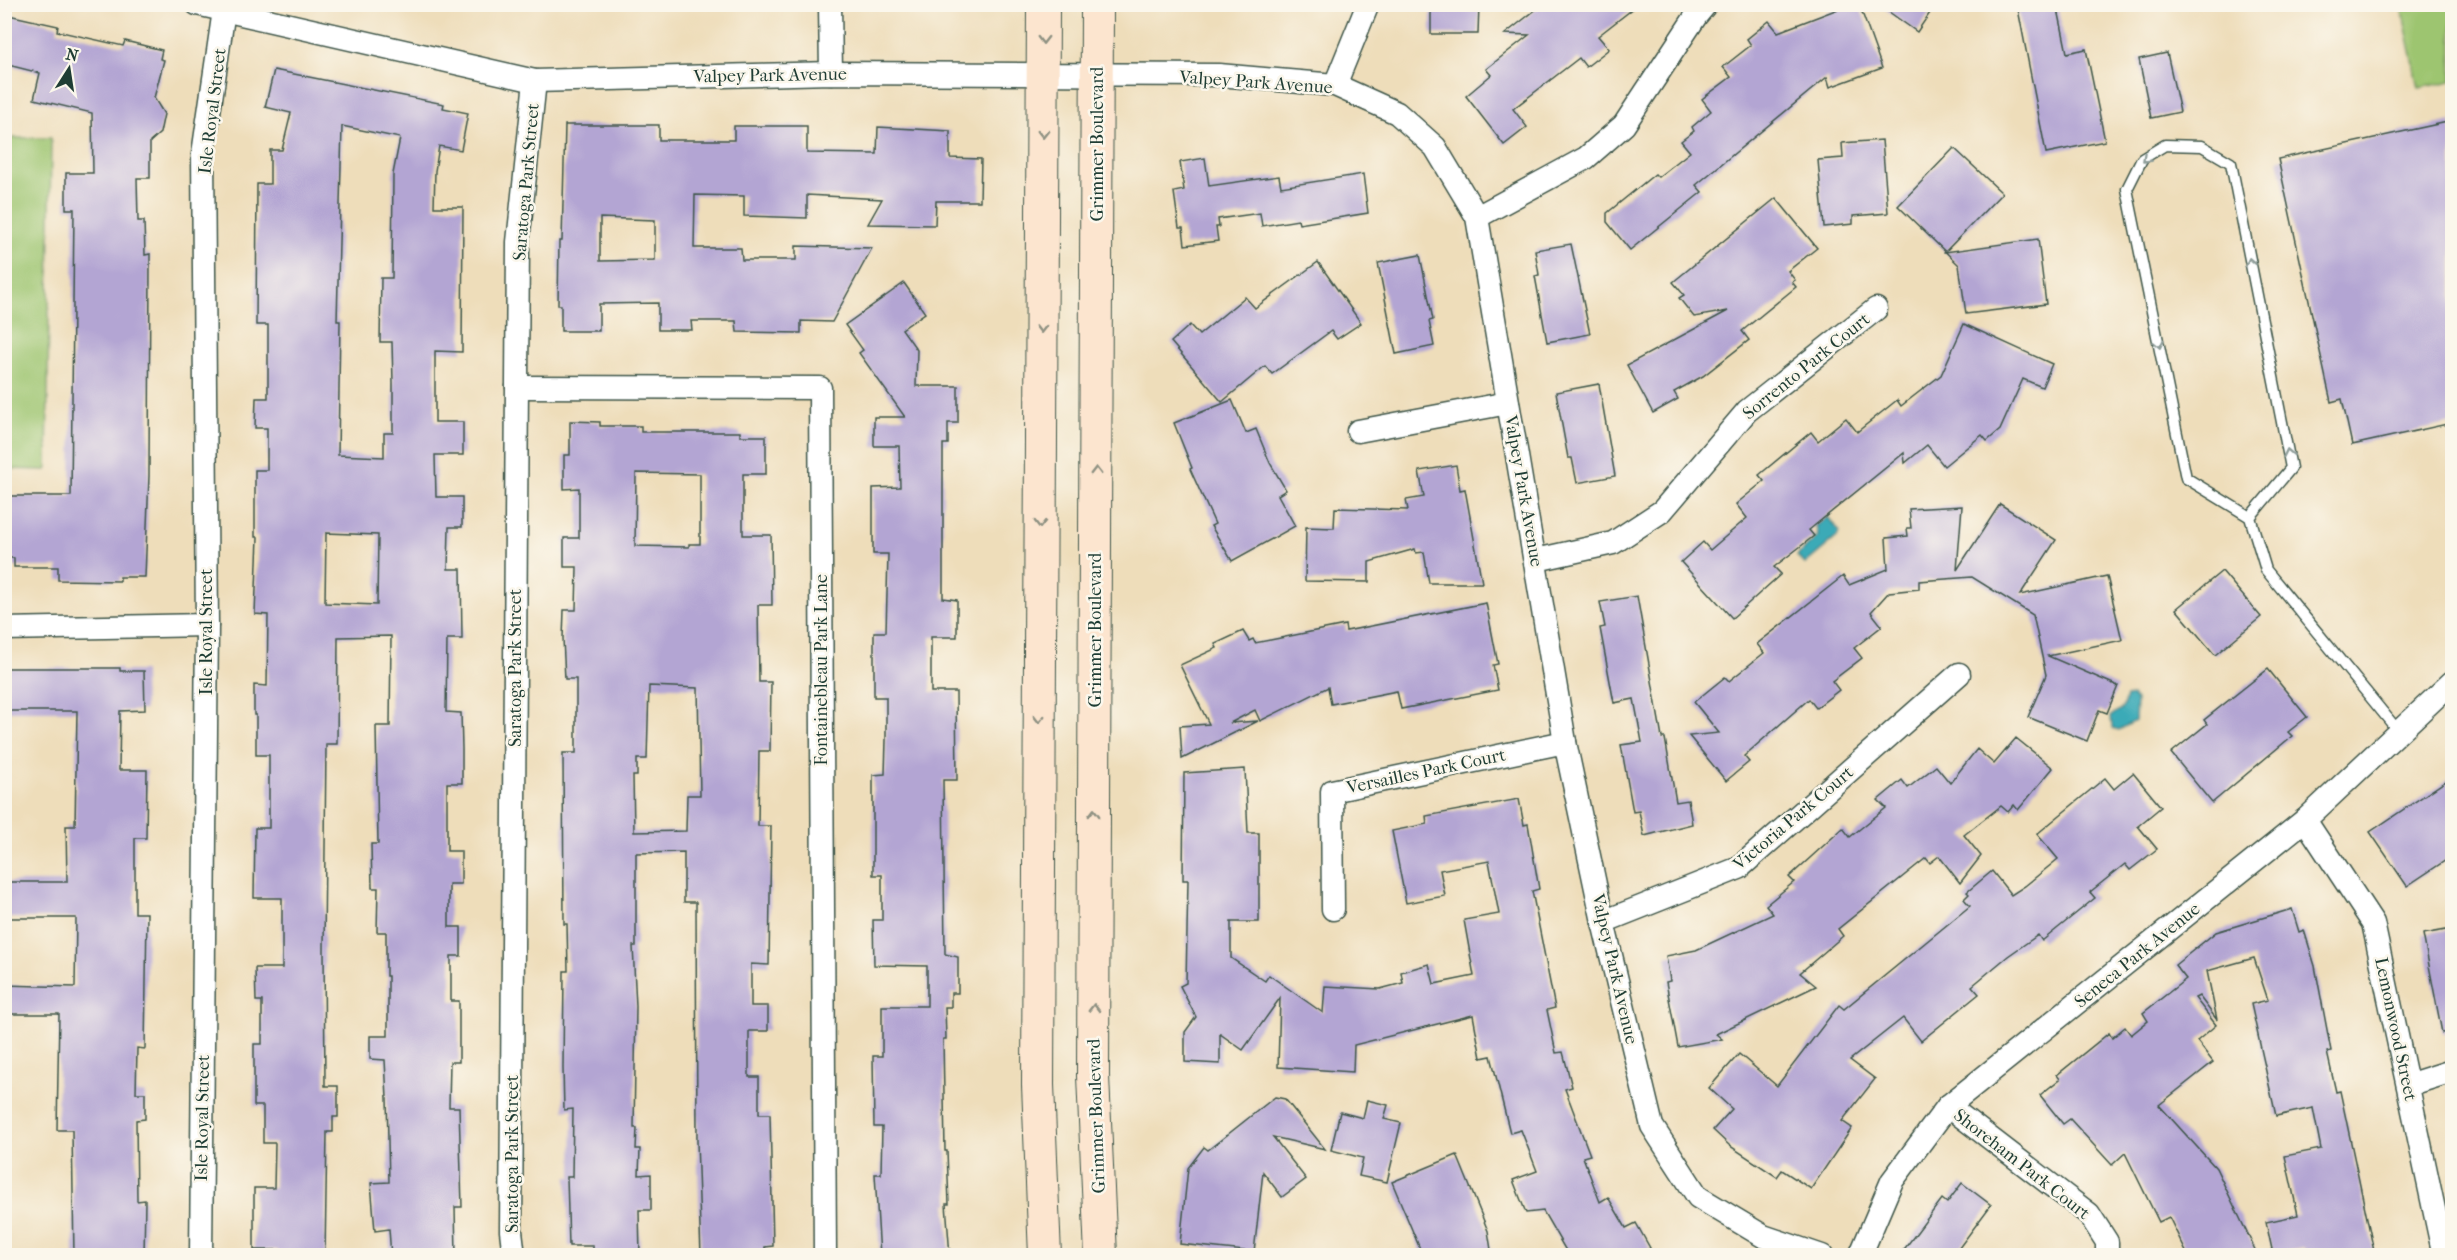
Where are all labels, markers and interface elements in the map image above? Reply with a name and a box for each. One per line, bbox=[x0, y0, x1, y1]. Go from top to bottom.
one-way arrow bbox=[1037, 35, 1049, 44]
north arrow bbox=[39, 39, 99, 99]
text: N bbox=[64, 44, 81, 66]
street label: Isle Royal Street bbox=[194, 46, 231, 175]
street label: Valpey Park Avenue bbox=[692, 64, 847, 87]
street label: Grimmer Boulevard bbox=[1087, 66, 1108, 221]
street label: Valpey Park Avenue bbox=[1178, 67, 1333, 98]
street label: Saratoga Park Street bbox=[509, 102, 544, 262]
one-way arrow bbox=[1036, 129, 1049, 138]
one-way arrow bbox=[2143, 152, 2153, 163]
one-way arrow bbox=[2244, 257, 2257, 267]
street label: Sorrento Park Court bbox=[1739, 308, 1874, 424]
one-way arrow bbox=[1035, 324, 1047, 333]
one-way arrow bbox=[2152, 339, 2165, 349]
street label: Valpey Park Avenue bbox=[1500, 413, 1547, 569]
one-way arrow bbox=[2282, 448, 2295, 458]
one-way arrow bbox=[1090, 467, 1102, 476]
one-way arrow bbox=[1034, 519, 1046, 528]
street label: Grimmer Boulevard bbox=[1085, 552, 1106, 707]
street label: Isle Royal Street bbox=[196, 568, 217, 695]
street label: Fontainebleau Park Lane bbox=[811, 574, 832, 766]
street label: Saratoga Park Street bbox=[505, 588, 526, 747]
one-way arrow bbox=[1033, 714, 1045, 723]
street label: Versailles Park Court bbox=[1344, 744, 1508, 799]
street label: Victoria Park Court bbox=[1728, 762, 1858, 875]
one-way arrow bbox=[1088, 809, 1100, 818]
street label: Valpey Park Avenue bbox=[1587, 891, 1642, 1046]
street label: Seneca Park Avenue bbox=[2070, 898, 2204, 1012]
street label: Lemonwood Street bbox=[2370, 955, 2421, 1103]
one-way arrow bbox=[1087, 1004, 1100, 1013]
street label: Grimmer Boulevard bbox=[1083, 1038, 1110, 1194]
street label: Isle Royal Street bbox=[191, 1054, 214, 1181]
street label: Saratoga Park Street bbox=[502, 1074, 523, 1233]
street label: Shoreham Park Court bbox=[1949, 1105, 2094, 1224]

